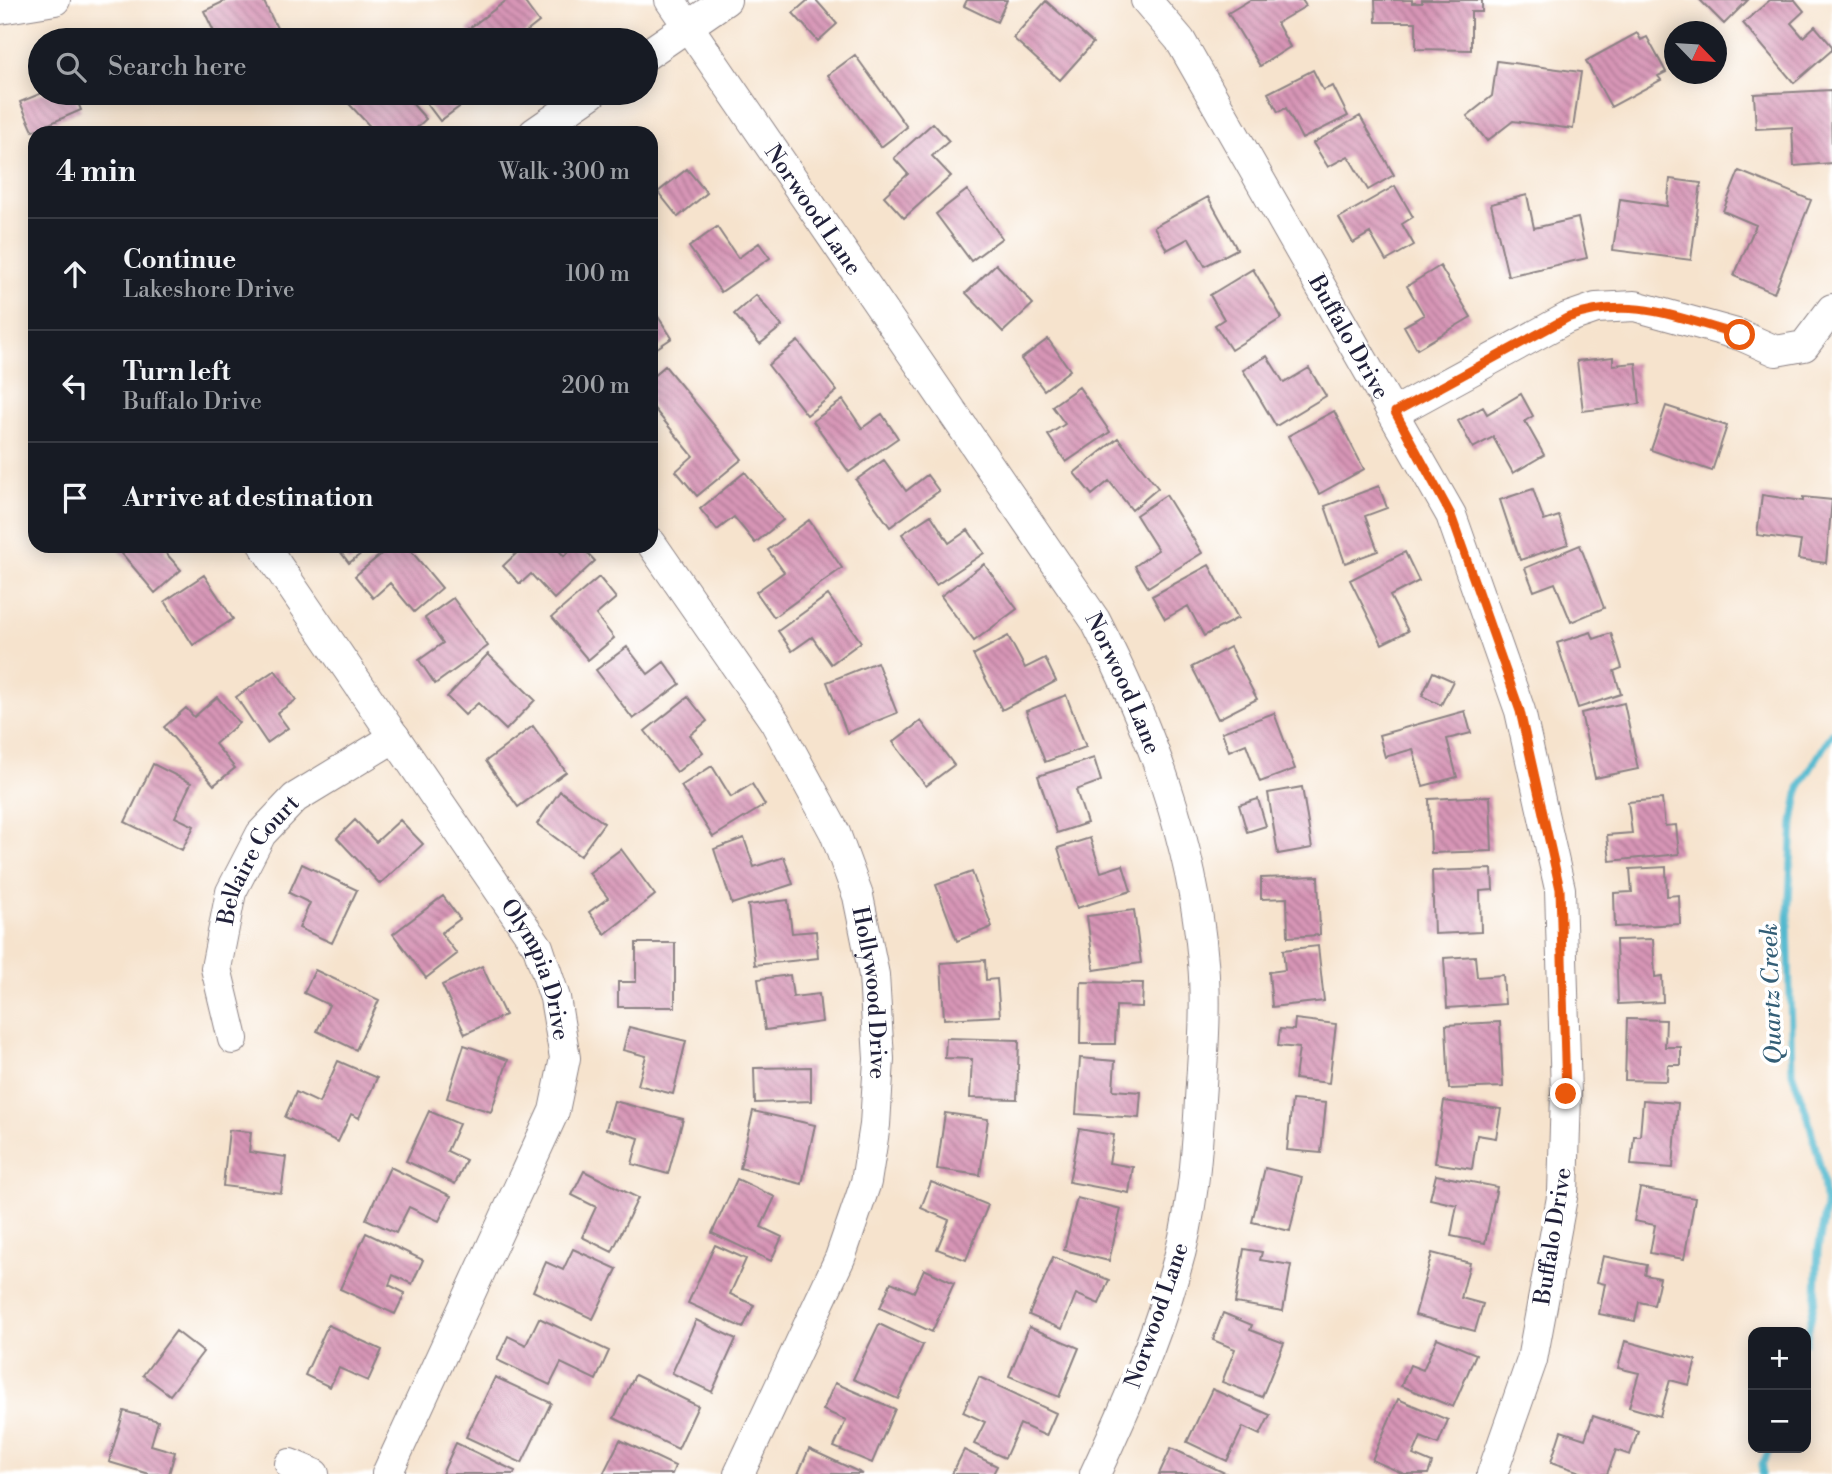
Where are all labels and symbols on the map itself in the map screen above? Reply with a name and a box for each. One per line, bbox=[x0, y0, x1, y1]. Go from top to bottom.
north arrow bbox=[1664, 21, 1727, 84]
street label: Norwood Lane bbox=[758, 139, 867, 281]
street label: Buffalo Drive bbox=[1301, 269, 1395, 404]
route start bbox=[1724, 319, 1755, 350]
street label: Norwood Lane bbox=[1079, 608, 1166, 758]
street label: Bellaire Court bbox=[212, 789, 306, 928]
street label: Olympia Drive bbox=[494, 894, 575, 1042]
street label: Hollywood Drive bbox=[845, 904, 892, 1080]
water label: Quartz Creek bbox=[1755, 923, 1789, 1065]
route end bbox=[1550, 1078, 1581, 1109]
street label: Buffalo Drive bbox=[1528, 1165, 1578, 1308]
street label: Norwood Lane bbox=[1119, 1239, 1195, 1392]

